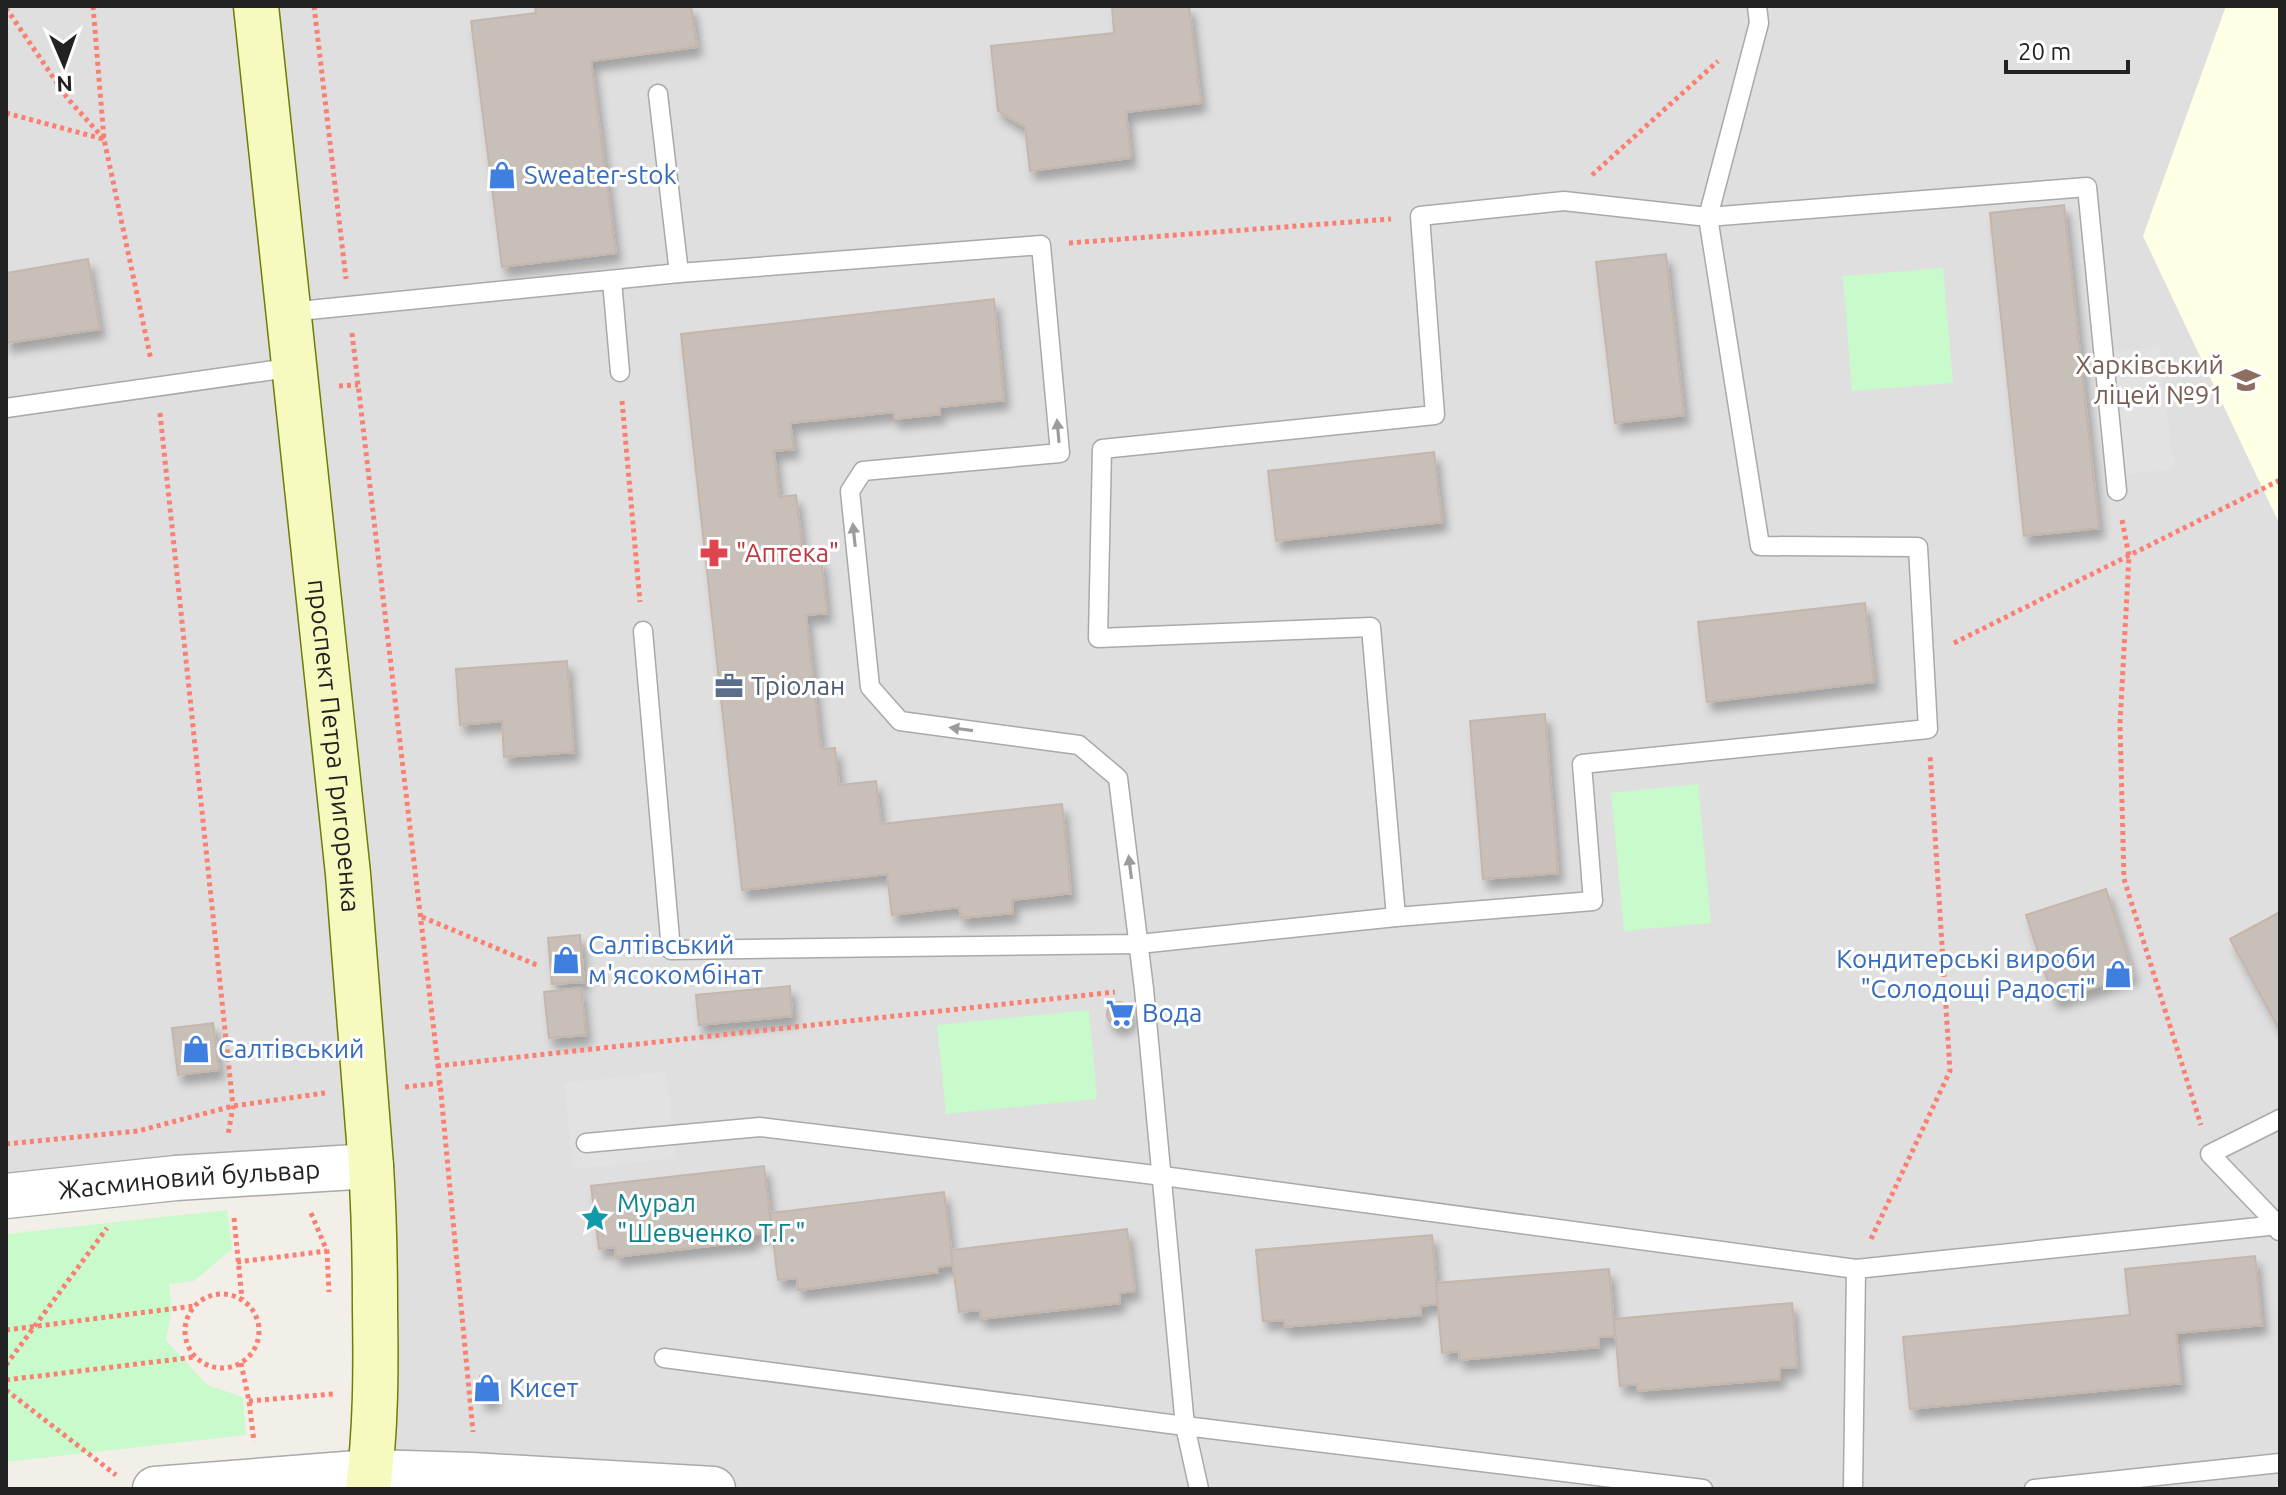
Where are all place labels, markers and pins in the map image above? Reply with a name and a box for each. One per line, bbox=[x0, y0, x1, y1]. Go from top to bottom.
shop icon: Sweater-stok bbox=[487, 160, 517, 190]
place label: Sweater-stok bbox=[524, 160, 677, 189]
place label: Харківський ліцей №91 bbox=[2076, 350, 2224, 409]
school or university icon: Харківський ліцей №91 bbox=[2231, 365, 2261, 395]
pharmacy icon: "Аптека" bbox=[699, 538, 729, 568]
place label: "Аптека" bbox=[736, 538, 839, 567]
office icon: Тріолан bbox=[714, 671, 744, 701]
place label: Тріолан bbox=[751, 671, 845, 700]
place label: Салтівський м'ясокомбінат bbox=[588, 930, 763, 989]
place label: Кондитерські вироби "Солодощі Радості" bbox=[1836, 944, 2096, 1003]
shop icon: Салтівський м'ясокомбінат bbox=[551, 945, 581, 975]
shop icon: Кондитерські вироби "Солодощі Радості" bbox=[2103, 959, 2133, 989]
supermarket icon: Вода bbox=[1105, 998, 1135, 1028]
place label: Вода bbox=[1142, 998, 1202, 1027]
shop icon: Салтівський bbox=[181, 1034, 211, 1064]
place label: Салтівський bbox=[218, 1034, 364, 1063]
place label: Мурал "Шевченко Т.Г." bbox=[617, 1188, 806, 1247]
place icon: Мурал "Шевченко Т.Г." bbox=[580, 1203, 610, 1233]
shop icon: Кисет bbox=[472, 1373, 502, 1403]
place label: Кисет bbox=[509, 1373, 579, 1402]

